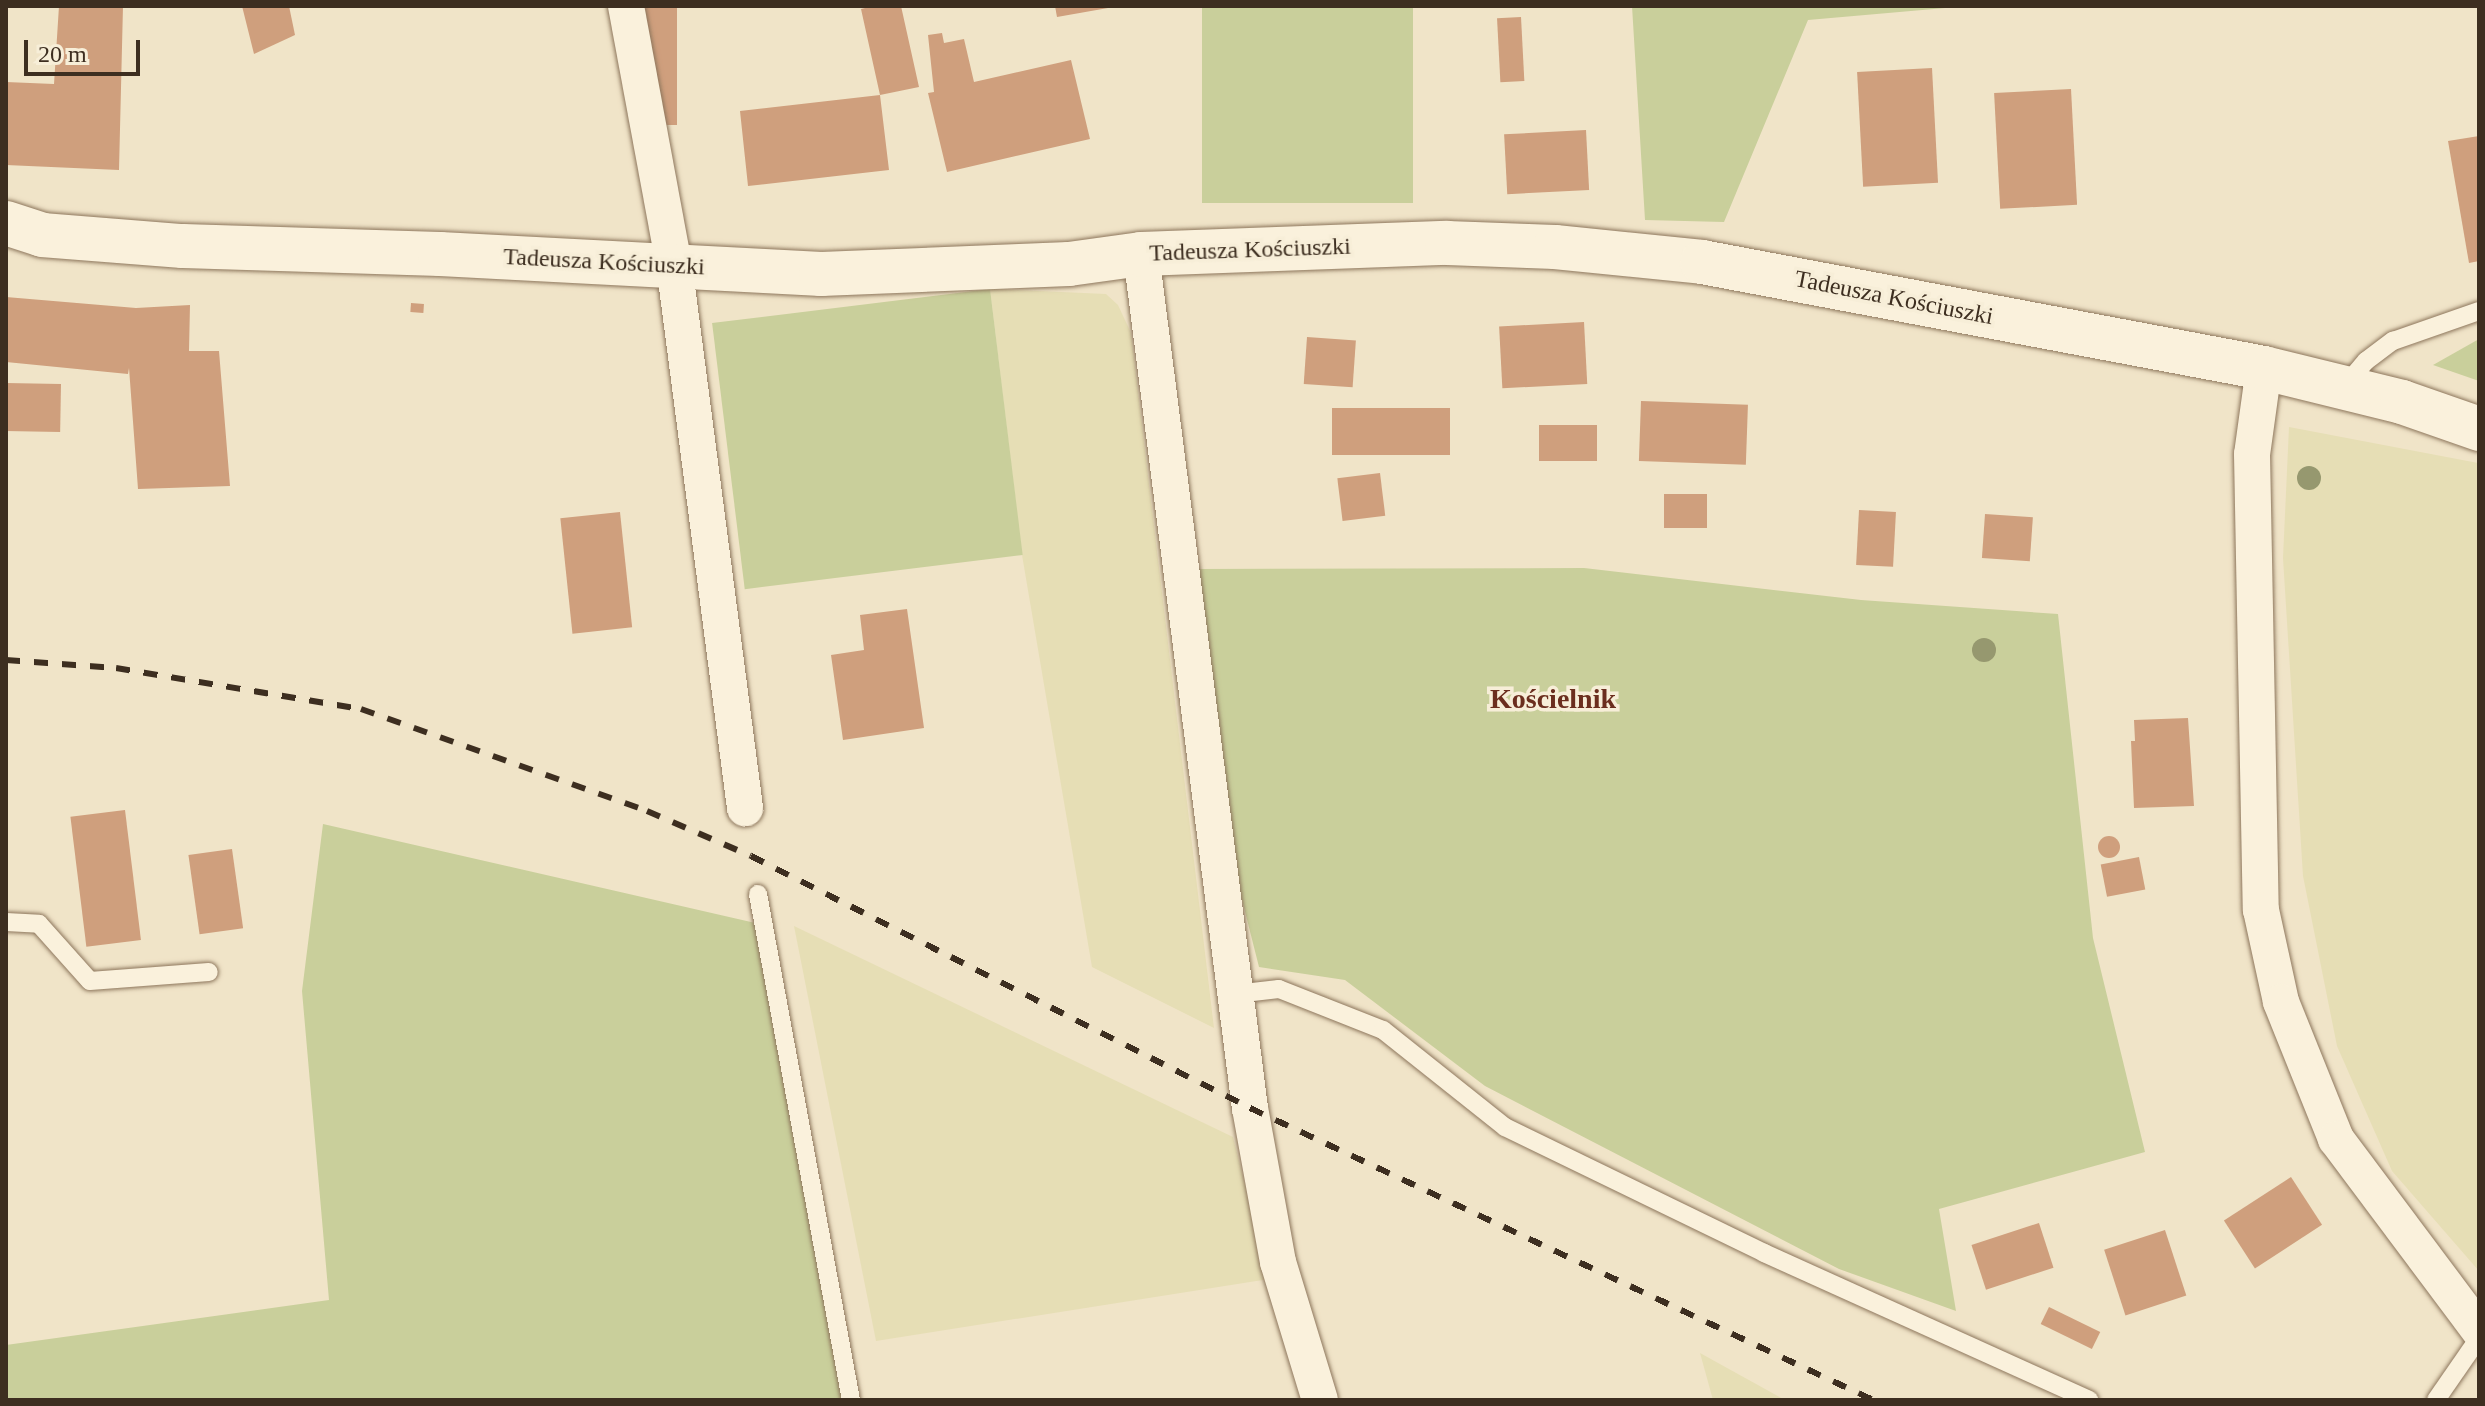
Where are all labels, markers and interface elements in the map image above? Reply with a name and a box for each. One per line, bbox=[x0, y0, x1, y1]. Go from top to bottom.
scale bar bbox=[28, 24, 144, 74]
text: 20 m bbox=[38, 41, 87, 67]
street label: Tadeusza Kościuszki bbox=[1149, 232, 1351, 268]
street label: Tadeusza Kościuszki bbox=[503, 242, 705, 282]
street label: Tadeusza Kościuszki bbox=[1792, 265, 1996, 331]
district label: Kościelnik bbox=[1490, 682, 1616, 716]

